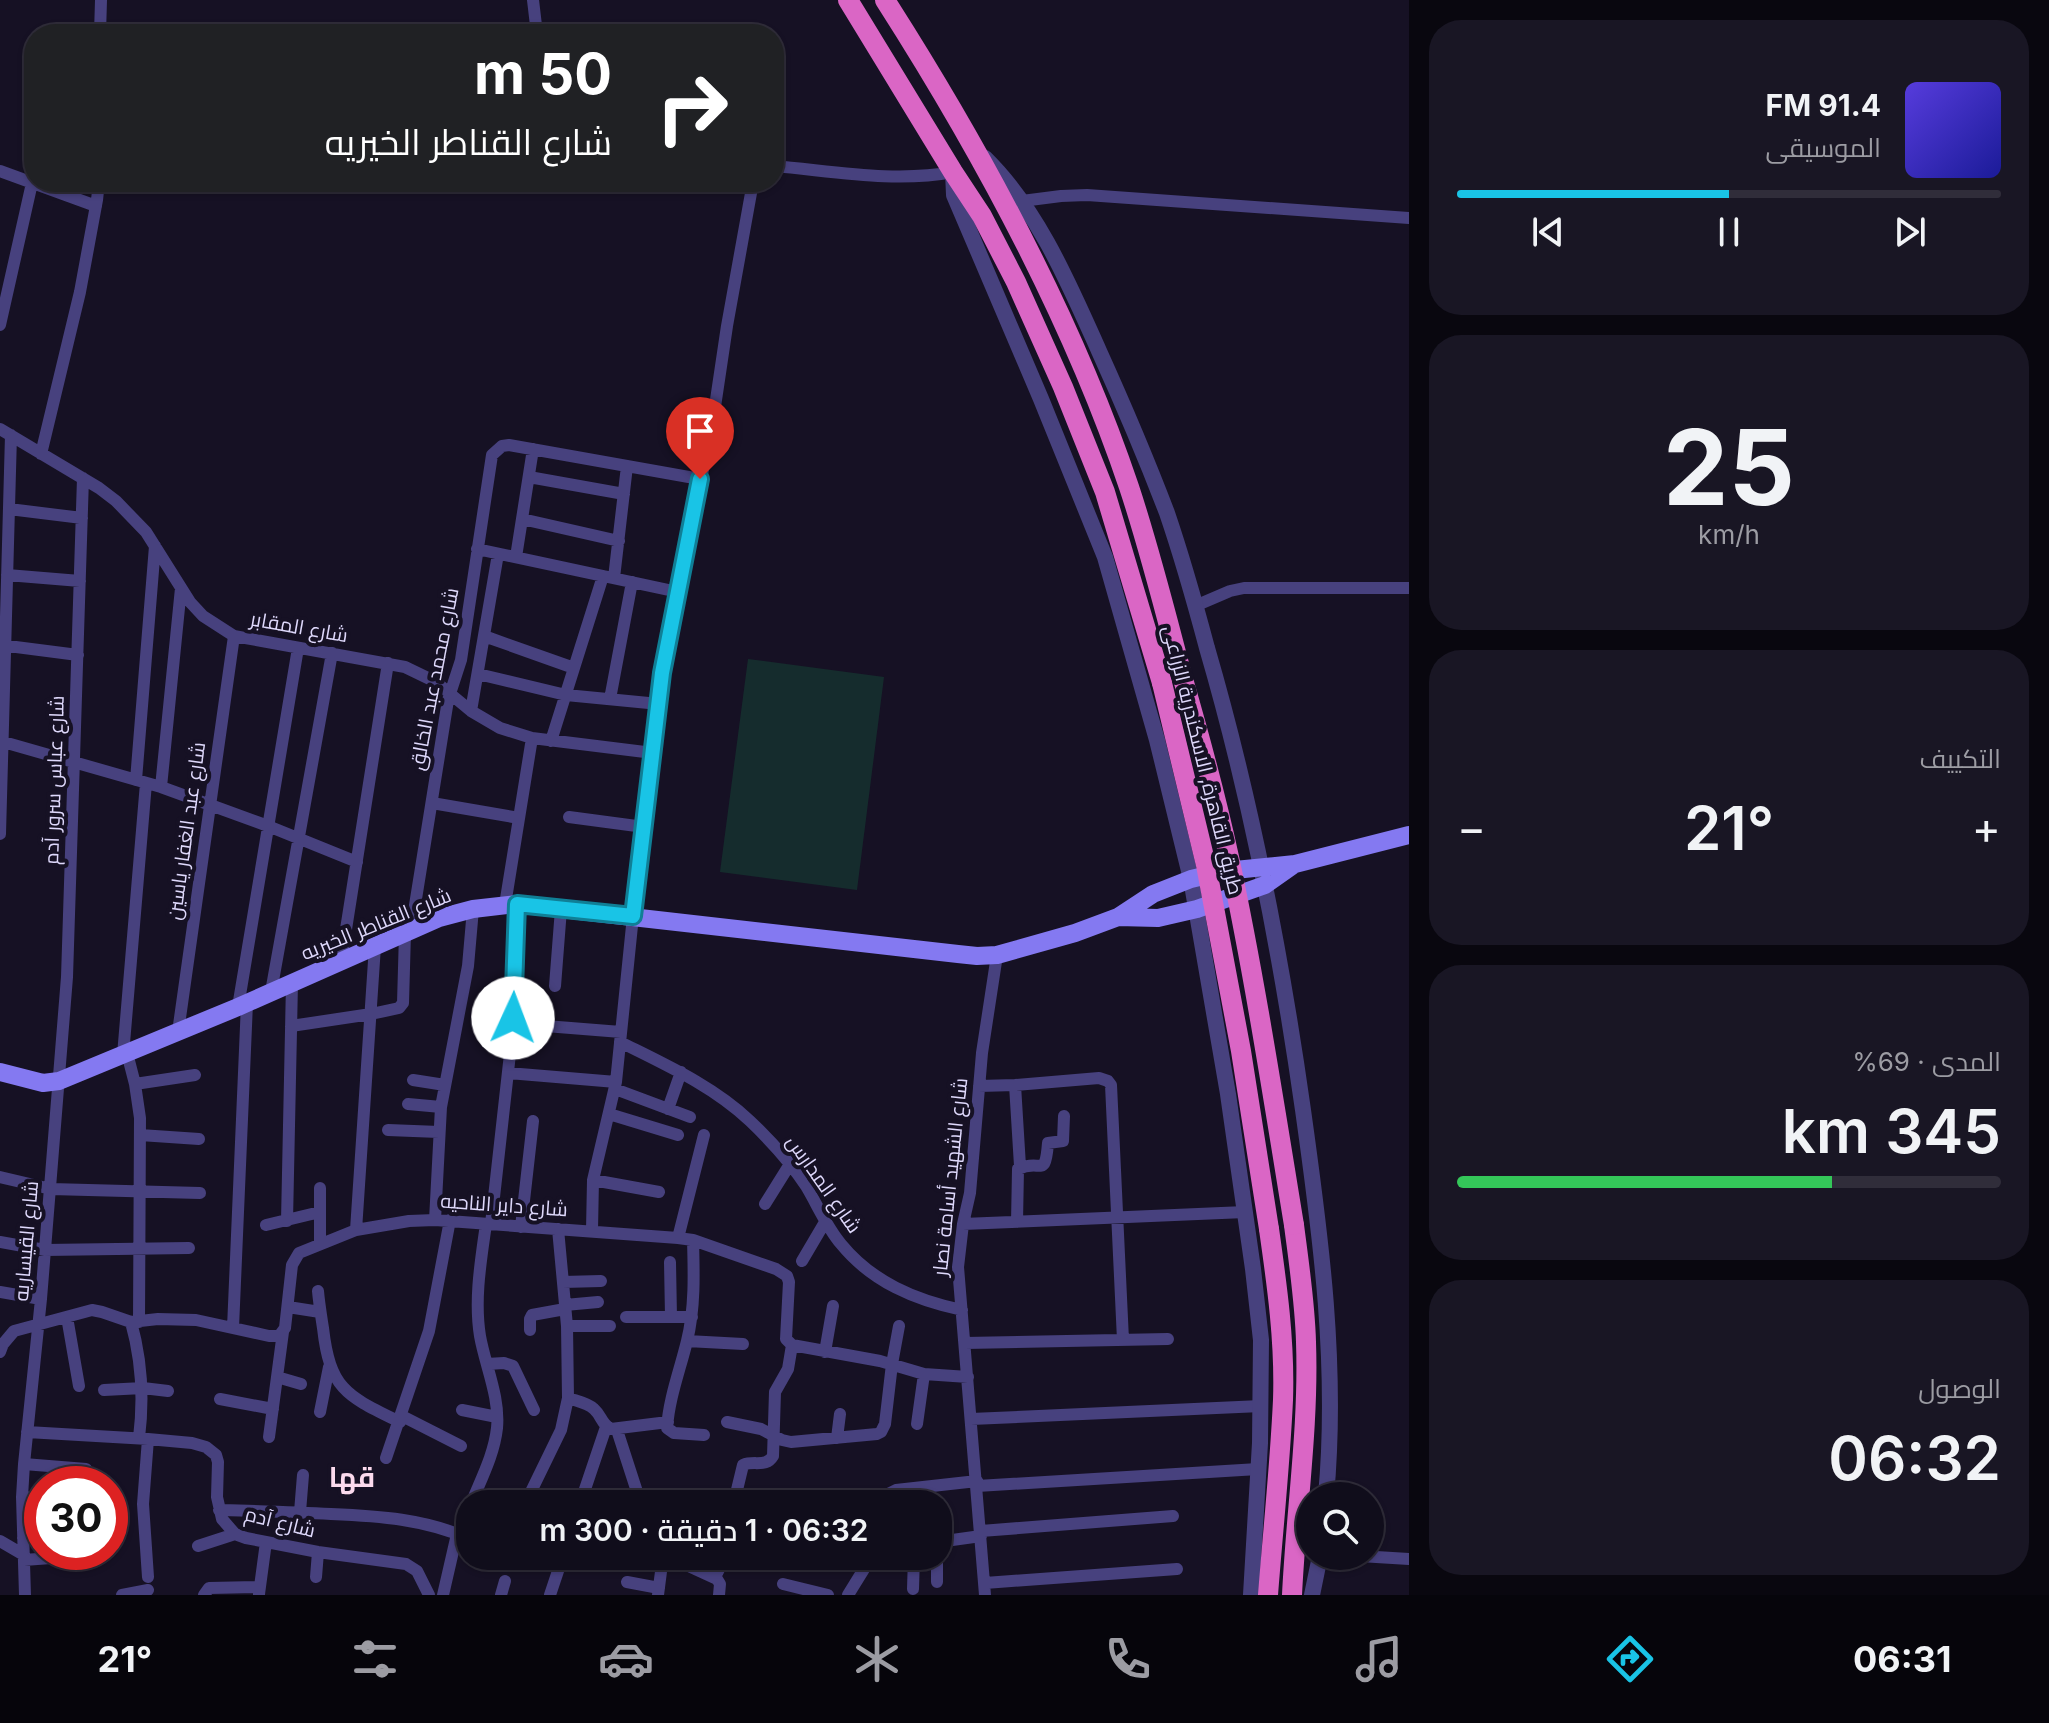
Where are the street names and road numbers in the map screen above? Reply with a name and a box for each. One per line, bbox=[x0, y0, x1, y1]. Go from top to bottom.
street label: شارع محمد عبد الخالق bbox=[405, 586, 465, 773]
street label: شارع المقابر bbox=[247, 606, 350, 649]
street label: طريق القاهرة, الاسكندرية الزراعى bbox=[1157, 623, 1248, 897]
street label: شارع عباس سرور آدم bbox=[39, 695, 71, 865]
street label: شارع عبد الغفار ياسين bbox=[162, 741, 212, 922]
street label: شارع القناطر الخيريه bbox=[298, 883, 455, 967]
street label: شارع الشهيد أسامة نصار bbox=[928, 1077, 974, 1279]
street label: شارع المدارس bbox=[780, 1130, 867, 1239]
street label: شارع القيساريه bbox=[9, 1180, 45, 1302]
street label: شارع داير الناحيه bbox=[439, 1189, 568, 1223]
street label: شارع آدم bbox=[242, 1502, 318, 1544]

